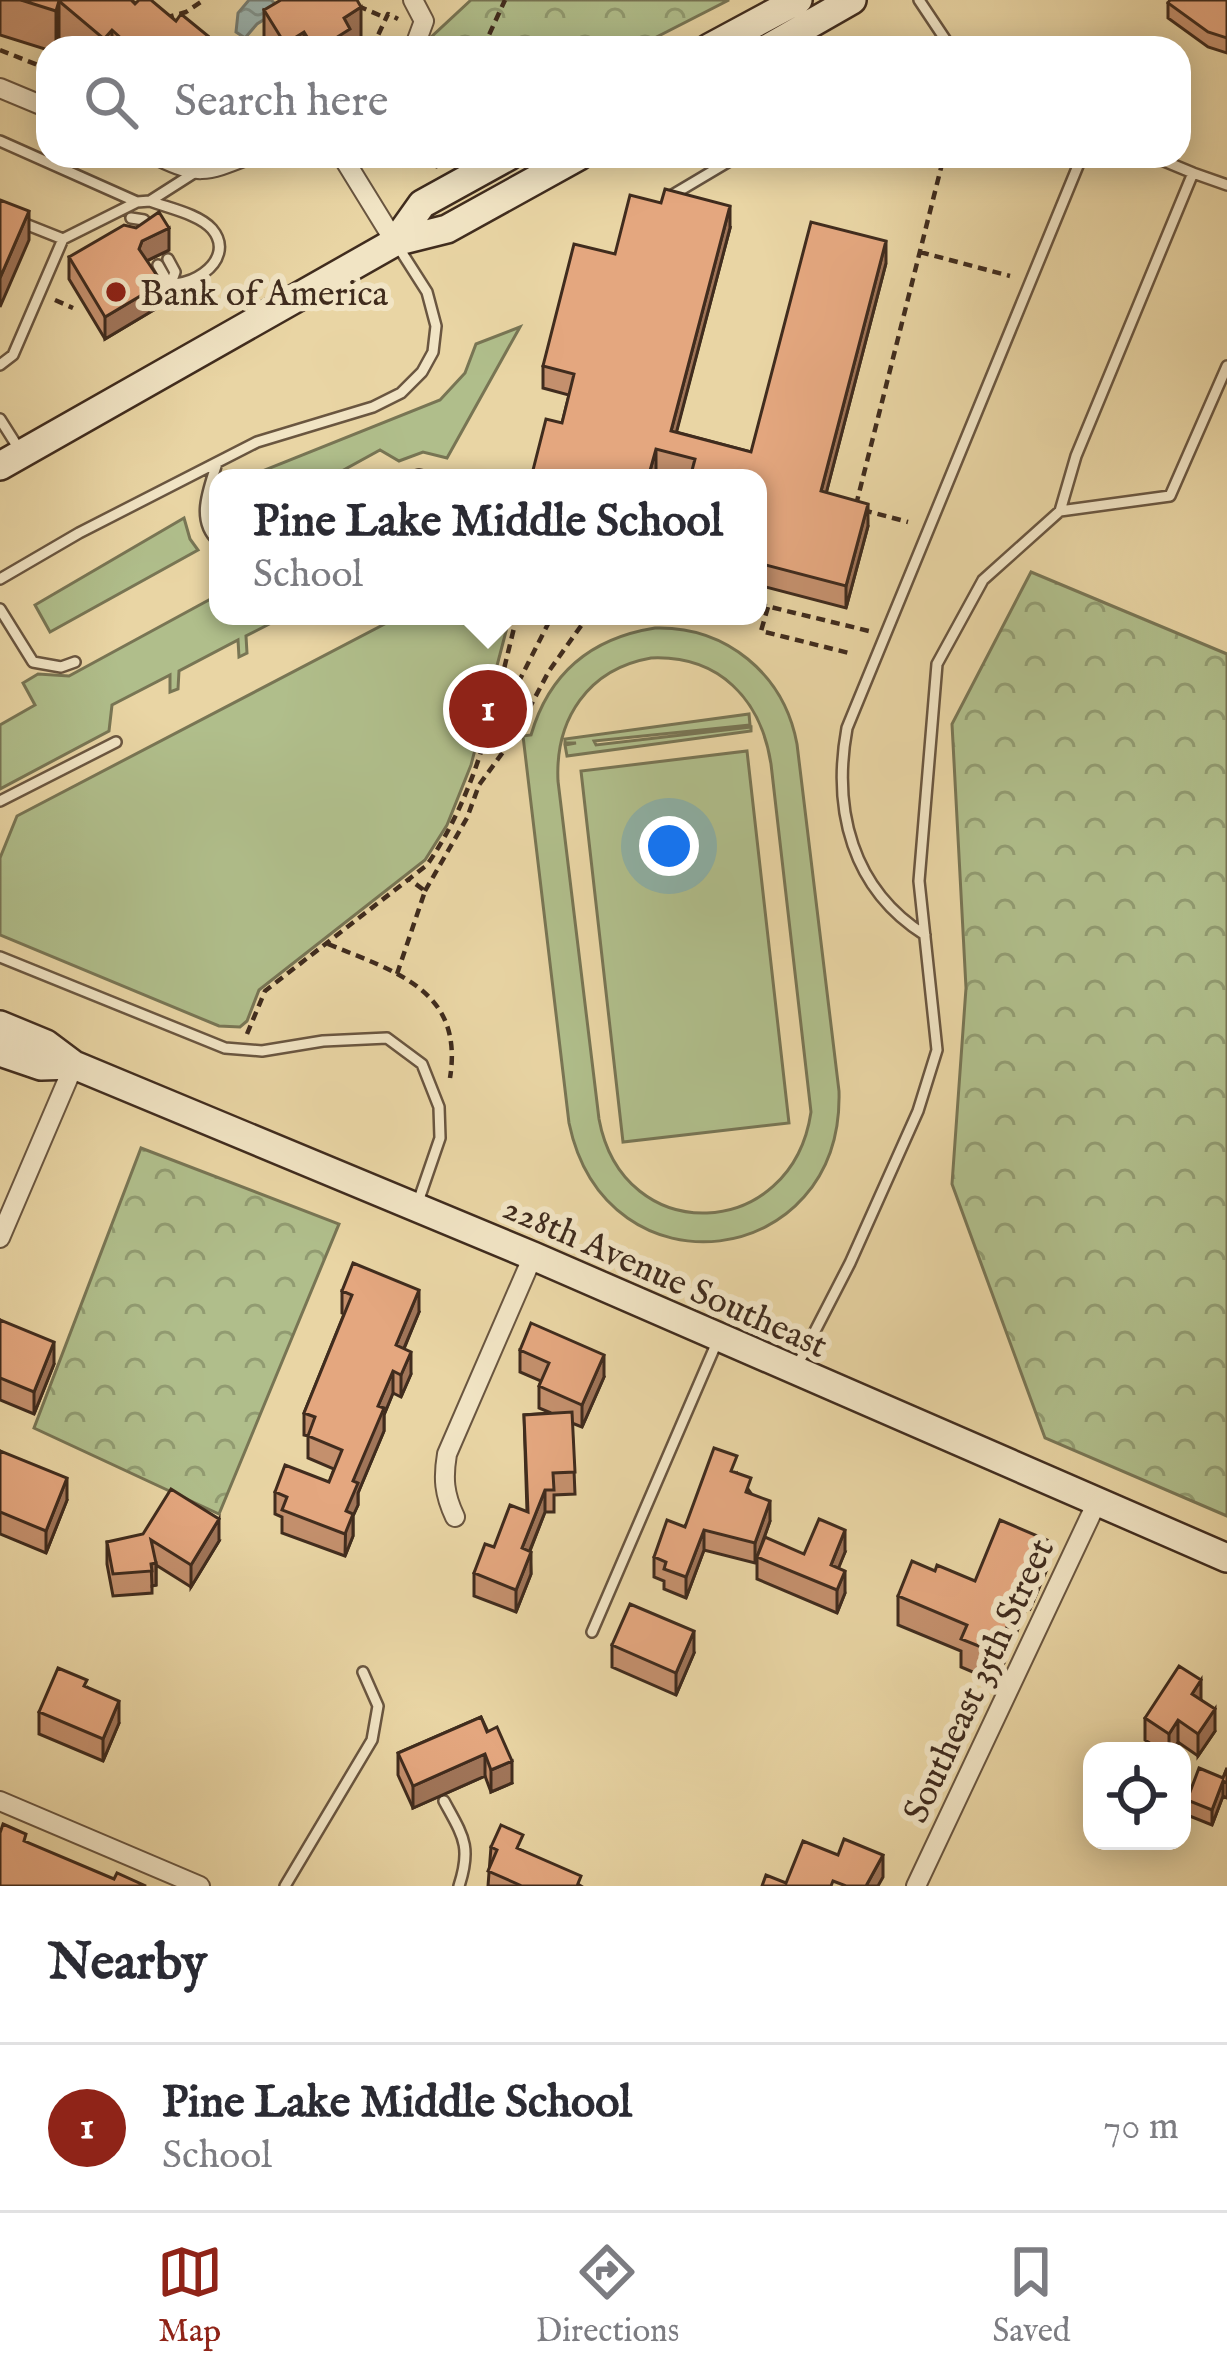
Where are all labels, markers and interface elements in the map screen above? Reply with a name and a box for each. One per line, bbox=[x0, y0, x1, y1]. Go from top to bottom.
search box bbox=[36, 36, 1191, 168]
icon: search bbox=[78, 69, 144, 135]
text: Search here bbox=[174, 74, 388, 131]
place label: Bank of America bbox=[140, 272, 389, 318]
marker: Bank of America bbox=[103, 279, 129, 305]
popup bbox=[209, 469, 767, 625]
text: Pine Lake Middle School bbox=[253, 494, 723, 551]
text: School bbox=[253, 551, 363, 600]
pin: 1 bbox=[449, 664, 527, 754]
your location bbox=[639, 816, 699, 876]
street label: 228th Avenue Southeast bbox=[496, 1186, 834, 1370]
street label: Southeast 35th Street bbox=[894, 1532, 1066, 1831]
map controls bbox=[1083, 1742, 1191, 1850]
button: locate bbox=[1083, 1742, 1191, 1850]
text: Nearby bbox=[48, 1932, 207, 1997]
text: Pine Lake Middle School bbox=[162, 2075, 632, 2132]
text: 1 bbox=[80, 2103, 94, 2152]
text: 70 m bbox=[1103, 2103, 1179, 2152]
text: School bbox=[162, 2132, 272, 2181]
tab: Map bbox=[157, 2239, 223, 2353]
tab: Directions bbox=[536, 2239, 679, 2353]
tab: Saved bbox=[992, 2239, 1070, 2353]

